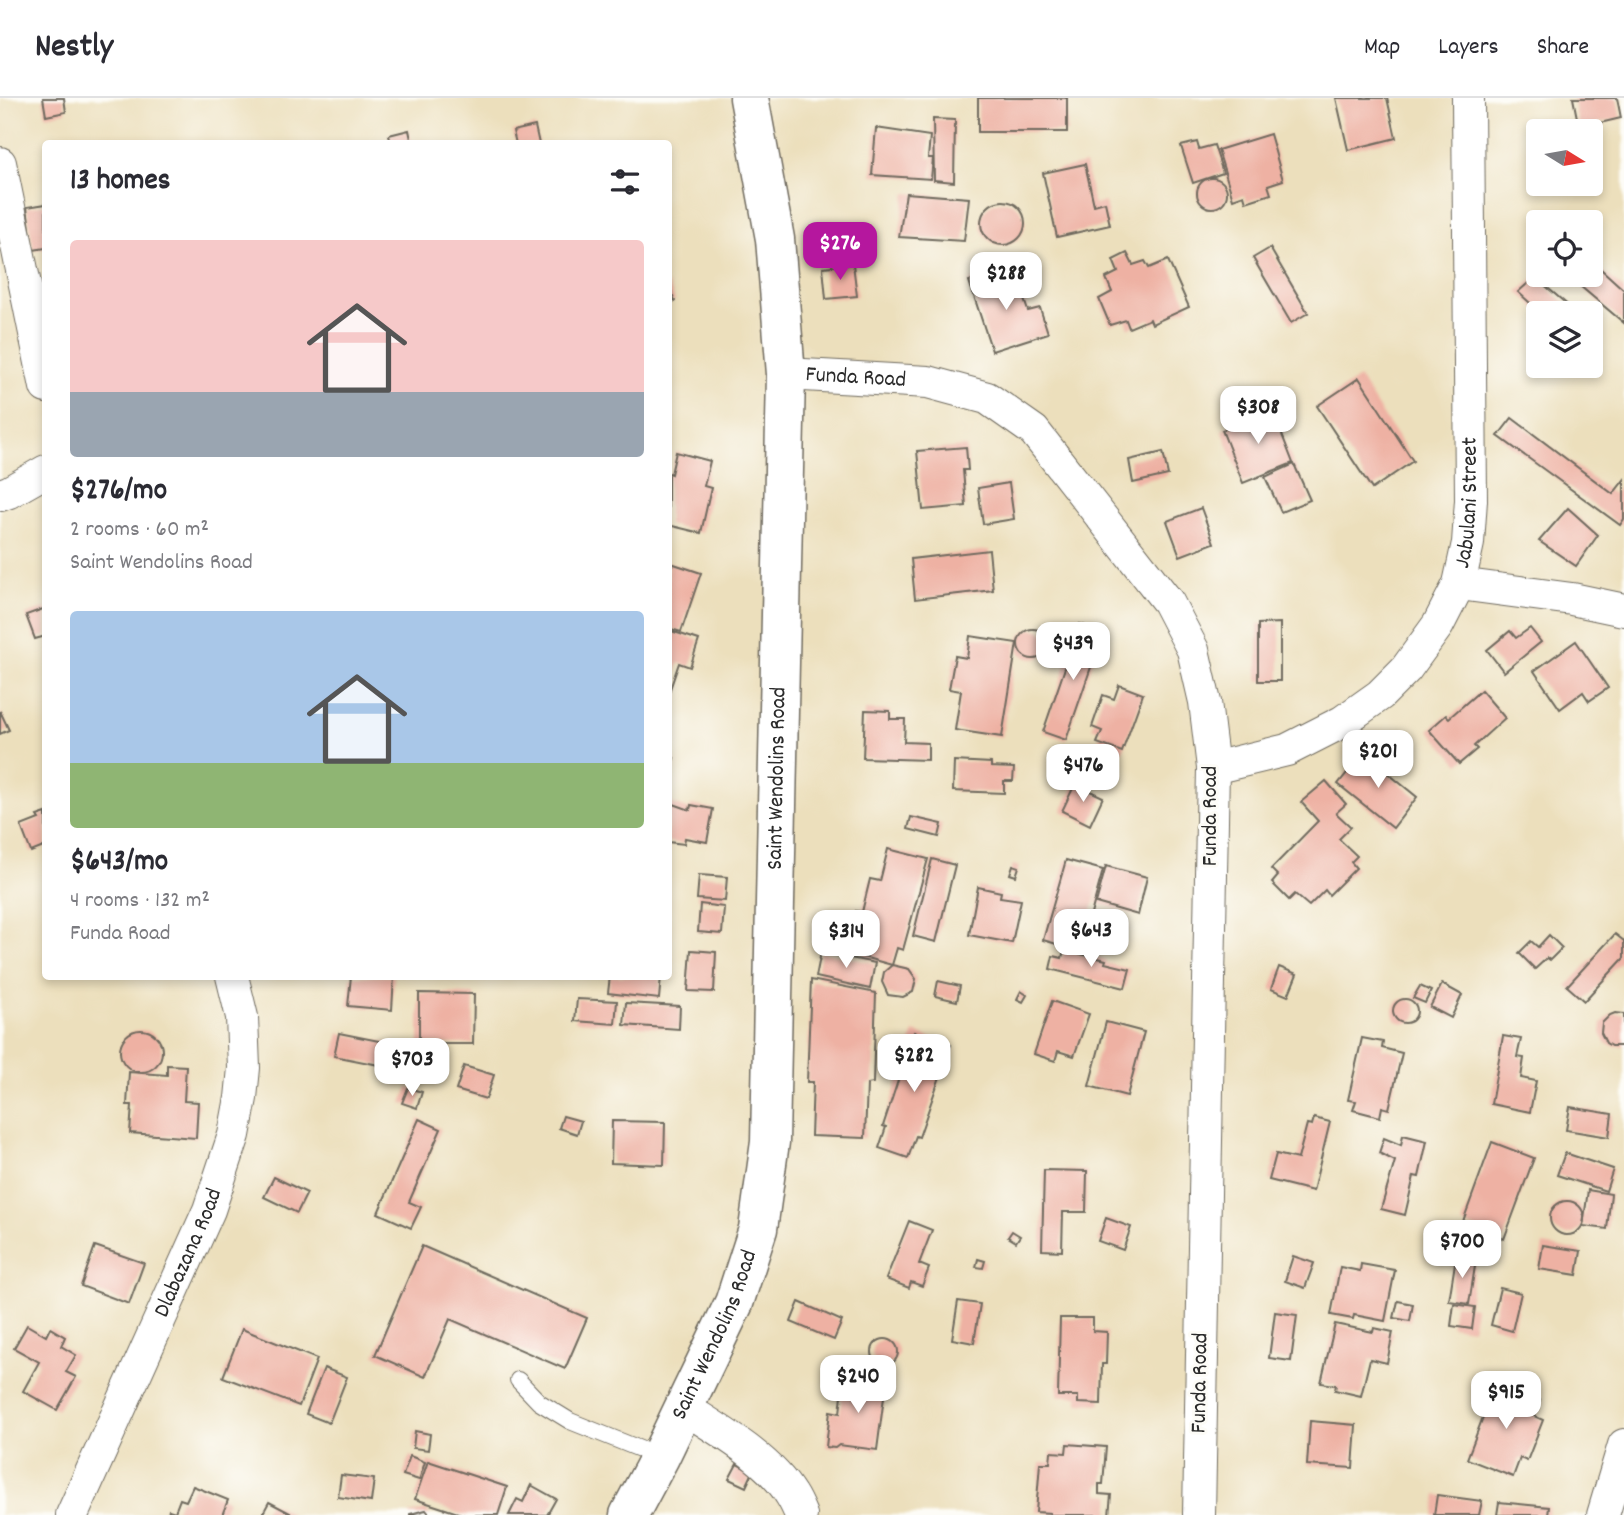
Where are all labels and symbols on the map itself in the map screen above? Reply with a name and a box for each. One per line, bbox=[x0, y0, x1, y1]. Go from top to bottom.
north arrow bbox=[1526, 119, 1603, 196]
pin: $276 bbox=[799, 222, 881, 282]
pin: $288 bbox=[965, 252, 1047, 312]
street label: Funda Road bbox=[805, 359, 907, 397]
pin: $308 bbox=[1217, 386, 1299, 446]
street label: Jabulani Street bbox=[1446, 437, 1488, 571]
pin: $439 bbox=[1032, 622, 1114, 682]
street label: Saint Wendolins Road bbox=[759, 687, 796, 870]
pin: $201 bbox=[1337, 730, 1419, 790]
pin: $476 bbox=[1042, 744, 1124, 804]
street label: Funda Road bbox=[1195, 766, 1228, 866]
pin: $314 bbox=[805, 910, 887, 970]
pin: $643 bbox=[1050, 910, 1132, 969]
pin: $282 bbox=[873, 1034, 955, 1094]
pin: $703 bbox=[371, 1038, 453, 1098]
street label: Dlabazana Road bbox=[146, 1184, 232, 1323]
pin: $700 bbox=[1421, 1220, 1503, 1280]
street label: Saint Wendolins Road bbox=[664, 1246, 767, 1426]
street label: Funda Road bbox=[1184, 1332, 1218, 1434]
pin: $240 bbox=[817, 1356, 899, 1415]
pin: $915 bbox=[1465, 1372, 1547, 1431]

